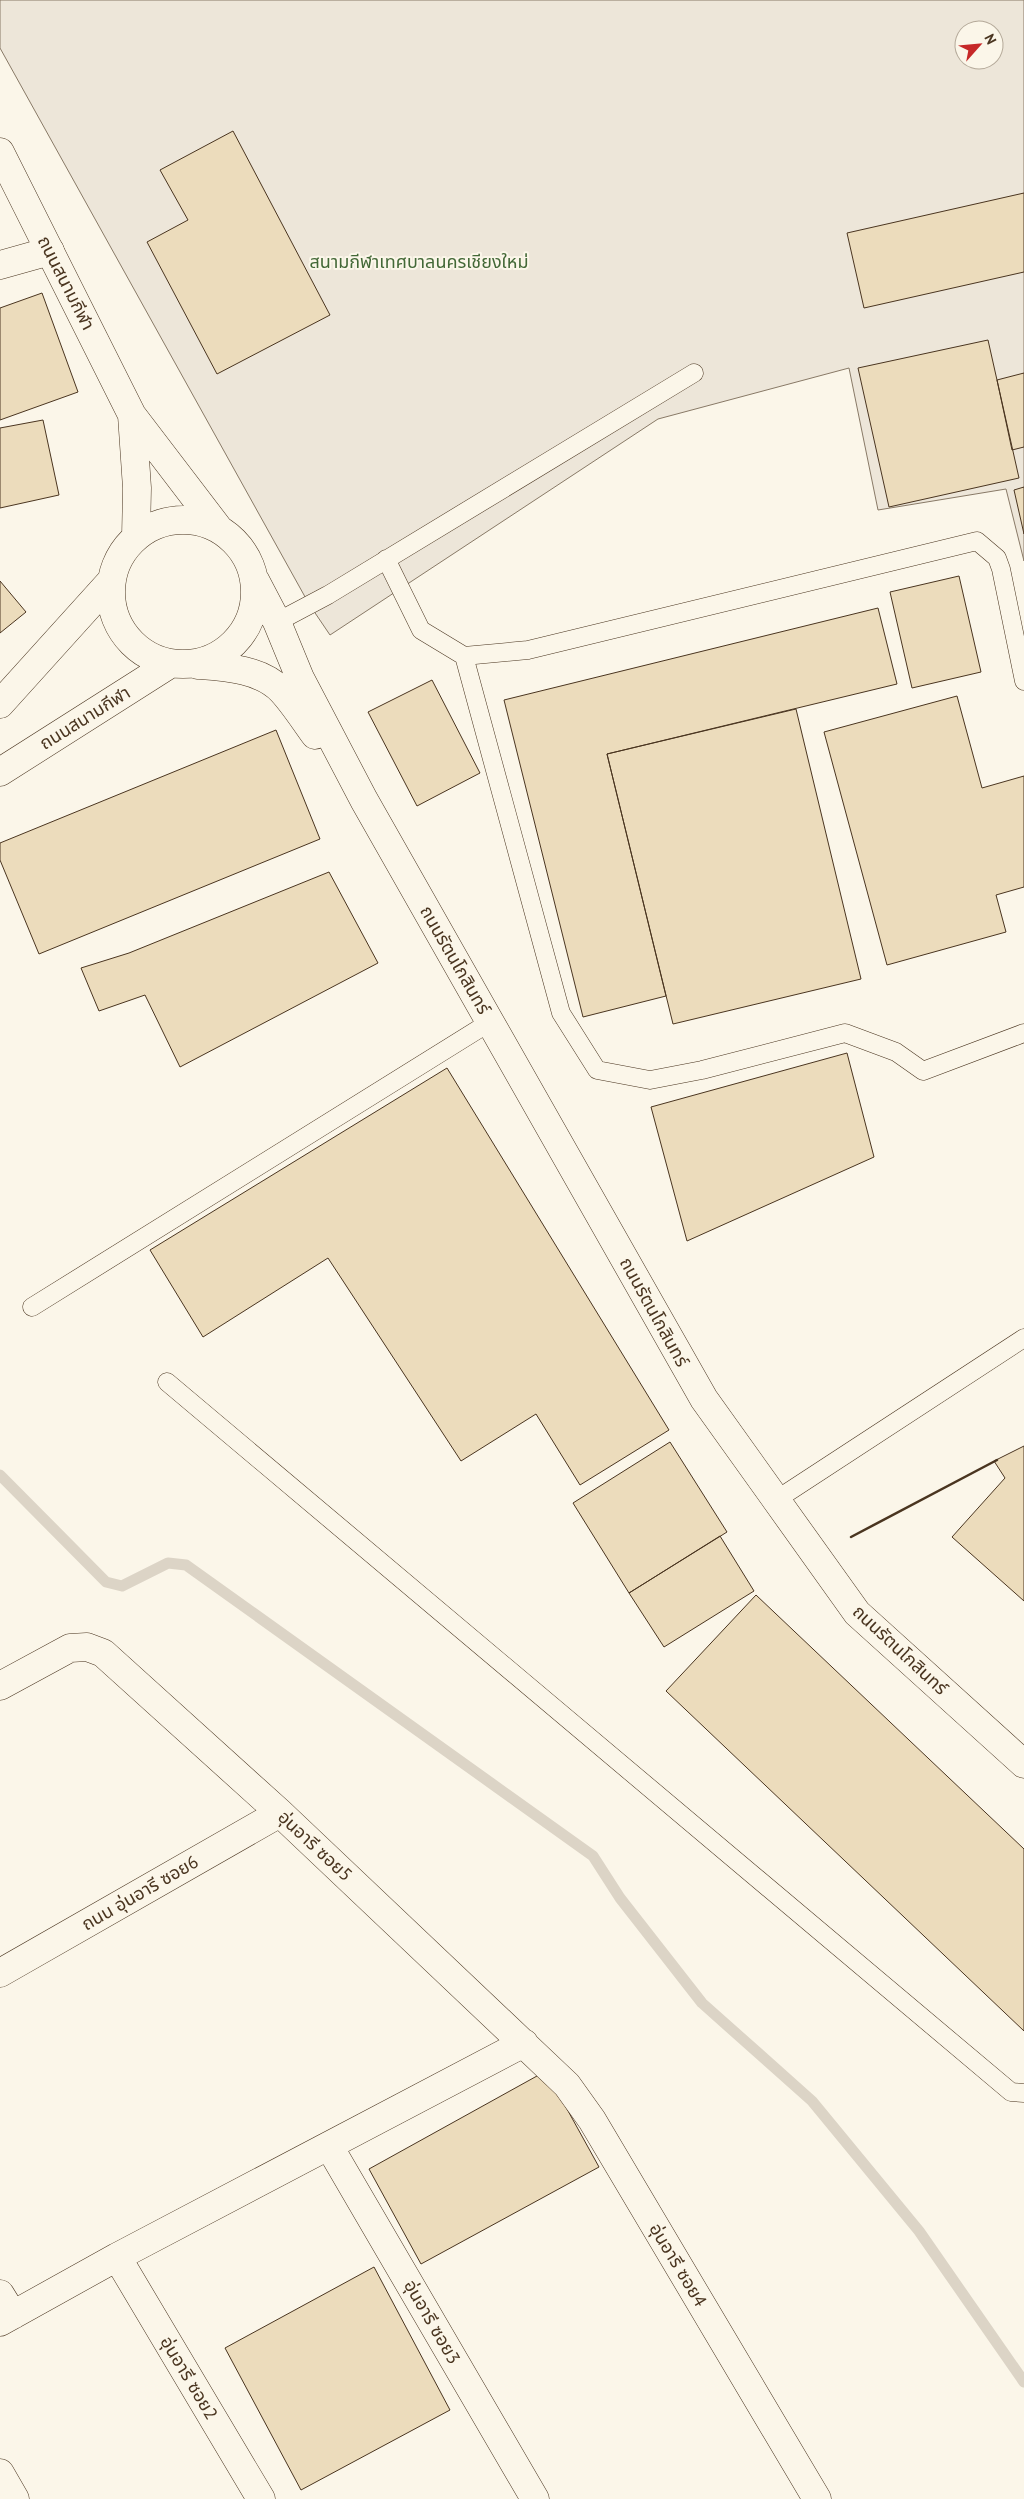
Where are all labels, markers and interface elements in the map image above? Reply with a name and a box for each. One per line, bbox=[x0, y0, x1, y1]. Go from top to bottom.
north arrow bbox=[954, 20, 1004, 70]
text: N bbox=[980, 31, 1001, 47]
street label: ถนนสนามกีฬา bbox=[33, 232, 100, 334]
park label: สนามกีฬาเทศบาลนครเชียงใหม่ bbox=[310, 250, 528, 273]
street label: ถนนสนามกีฬา bbox=[35, 681, 134, 755]
street label: ถนนรัตนโกสินทร์ bbox=[415, 901, 496, 1019]
street label: ถนนรัตนโกสินทร์ bbox=[615, 1253, 694, 1371]
street label: ถนนรัตนโกสินทร์ bbox=[848, 1600, 953, 1700]
street label: อุ่นอารี ซอย5 bbox=[273, 1805, 357, 1886]
street label: ถนน อุ่นอารี ซอย6 bbox=[77, 1850, 202, 1935]
street label: อุ่นอารี ซอย4 bbox=[645, 2219, 712, 2311]
street label: อุ่นอารี ซอย3 bbox=[399, 2276, 466, 2368]
street label: อุ่นอารี ซอย2 bbox=[156, 2332, 223, 2424]

